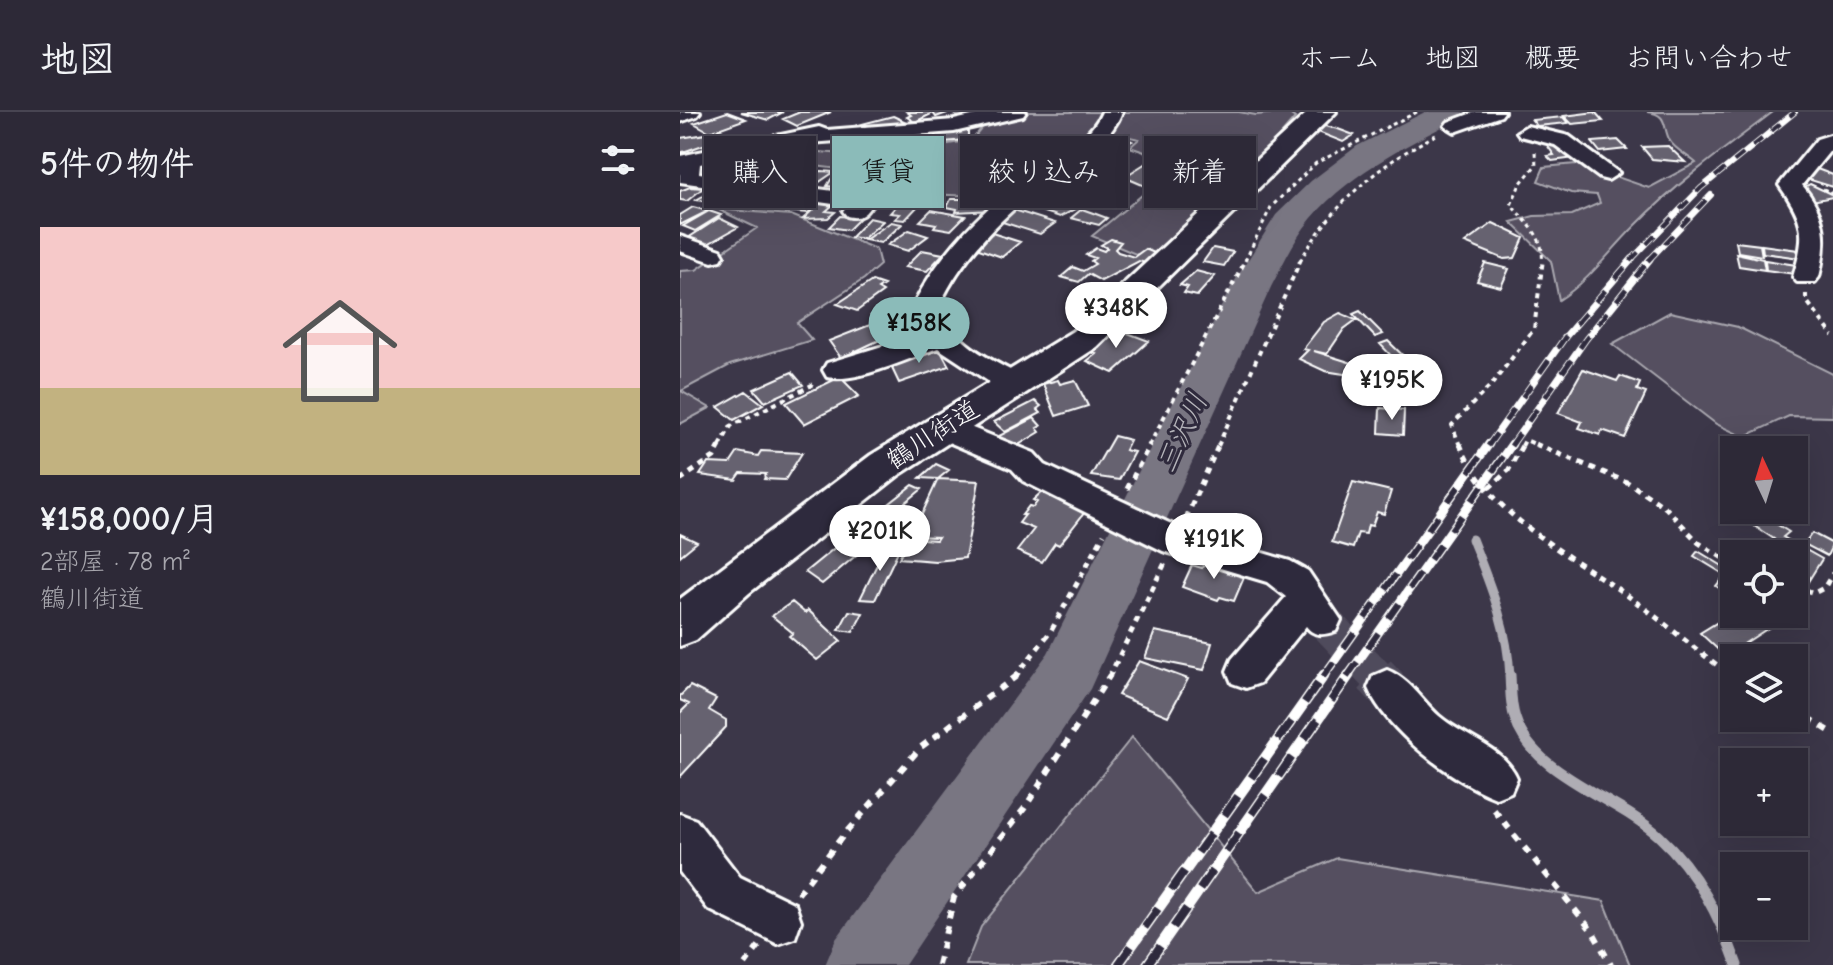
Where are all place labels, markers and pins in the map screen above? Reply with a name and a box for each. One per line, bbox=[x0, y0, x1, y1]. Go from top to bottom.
pin: ¥348K bbox=[1060, 282, 1172, 350]
pin: ¥158K bbox=[863, 297, 975, 365]
pin: ¥195K bbox=[1336, 354, 1448, 422]
pin: ¥201K bbox=[824, 505, 936, 573]
pin: ¥191K bbox=[1158, 513, 1270, 581]

